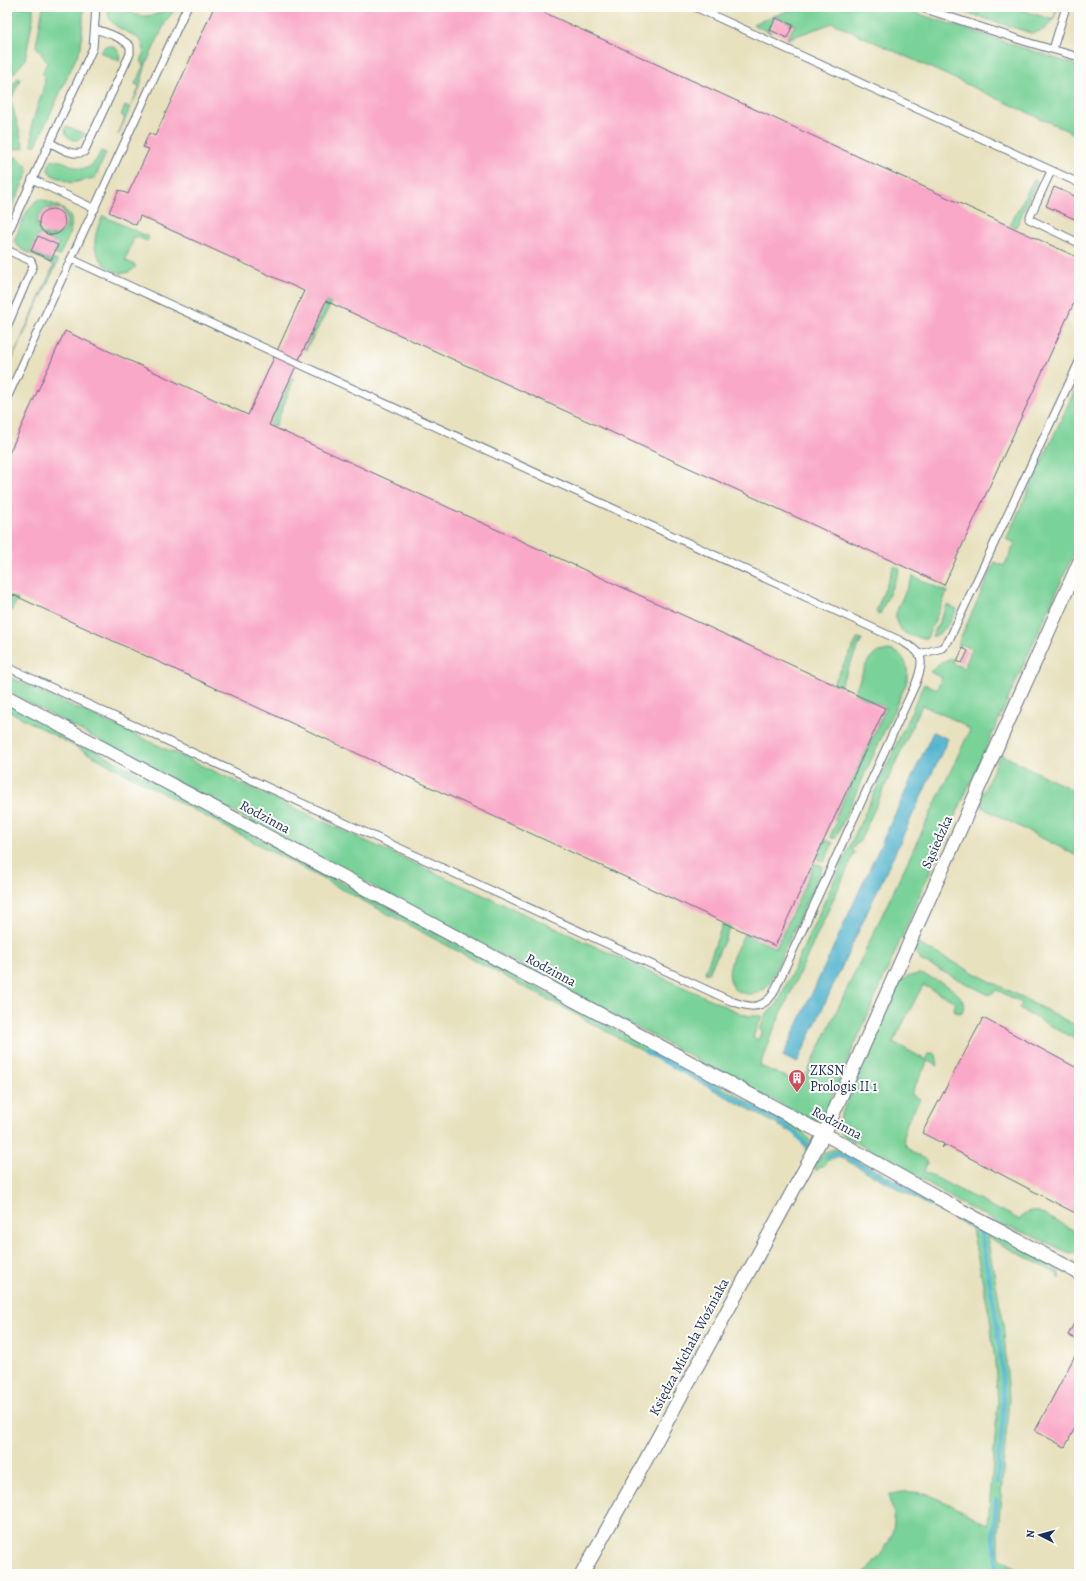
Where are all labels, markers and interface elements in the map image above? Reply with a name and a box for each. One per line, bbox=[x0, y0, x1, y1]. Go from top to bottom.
street label: Rodzinna bbox=[236, 796, 294, 838]
street label: Sąsiedzka bbox=[917, 812, 957, 872]
street label: Rodzinna bbox=[522, 949, 580, 991]
place label: ZKSN Prologis II 1 bbox=[810, 1061, 877, 1096]
building icon: ZKSN Prologis II 1 bbox=[787, 1068, 807, 1093]
street label: Rodzinna bbox=[808, 1102, 866, 1144]
street label: Księdza Michała Woźniaka bbox=[645, 1274, 734, 1419]
north arrow bbox=[1020, 1515, 1060, 1555]
text: N bbox=[1023, 1529, 1038, 1539]

